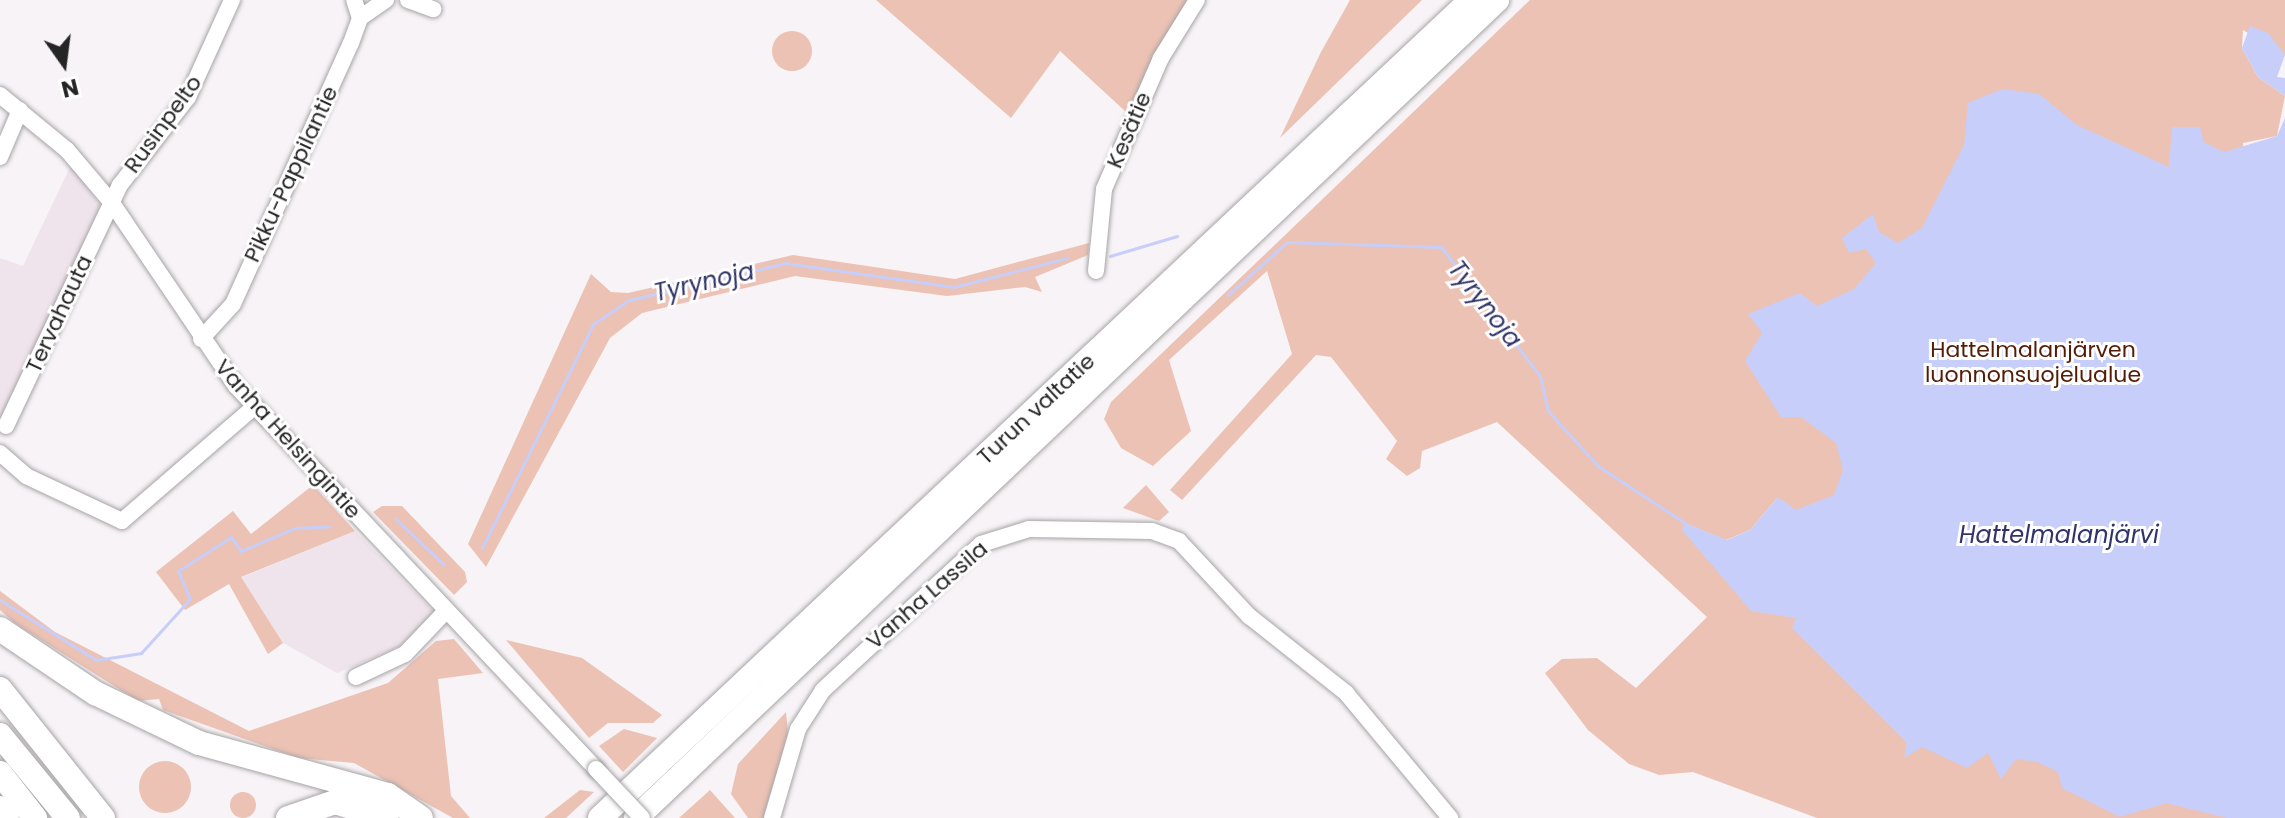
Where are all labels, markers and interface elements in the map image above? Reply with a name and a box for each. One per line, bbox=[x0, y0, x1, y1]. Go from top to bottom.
north arrow bbox=[24, 24, 104, 104]
street label: Rusinpelto bbox=[119, 70, 207, 178]
text: N bbox=[58, 71, 82, 105]
street label: Pikku-Pappilantie bbox=[239, 82, 343, 266]
street label: Kesätie bbox=[1101, 88, 1157, 172]
street label: Tervahauta bbox=[20, 251, 98, 377]
water label: Tyrynoja bbox=[1442, 255, 1528, 353]
water label: Tyrynoja bbox=[651, 257, 757, 307]
park label: Hattelmalanjärven luonnonsuojelualue bbox=[1925, 336, 2141, 388]
street label: Turun valtatie bbox=[972, 348, 1100, 470]
street label: Vanha Helsingintie bbox=[209, 354, 367, 524]
water label: Hattelmalanjärvi bbox=[1959, 521, 2159, 549]
street label: Vanha Lassila bbox=[861, 535, 993, 655]

